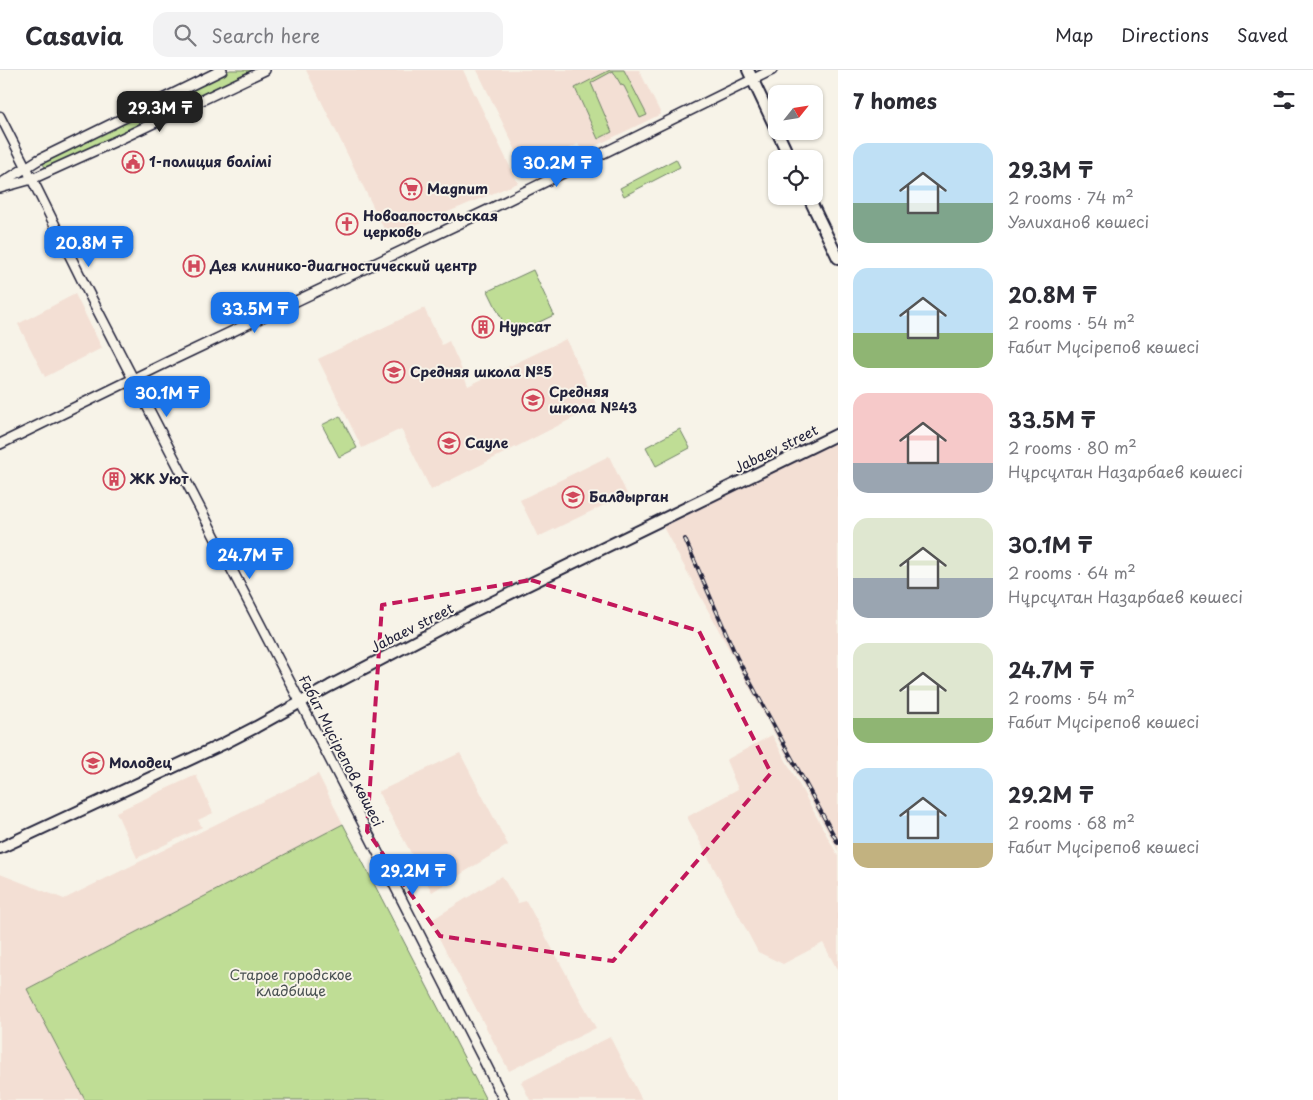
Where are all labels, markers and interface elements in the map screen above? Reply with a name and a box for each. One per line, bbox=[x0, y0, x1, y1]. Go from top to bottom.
search box bbox=[153, 12, 503, 57]
text: Casavia bbox=[25, 17, 123, 53]
icon: search bbox=[171, 21, 199, 49]
text: Search here bbox=[211, 21, 320, 49]
text: Map bbox=[1055, 21, 1093, 48]
text: Directions bbox=[1121, 21, 1209, 48]
text: Saved bbox=[1237, 21, 1288, 48]
text: 7 homes bbox=[853, 84, 937, 116]
north arrow bbox=[768, 85, 822, 140]
map controls bbox=[768, 85, 823, 205]
icon: filters bbox=[1270, 86, 1298, 114]
pin: 29.3M ₸ bbox=[114, 90, 206, 133]
text: 29.3M ₸ bbox=[128, 95, 192, 119]
pin: 30.2M ₸ bbox=[511, 146, 603, 188]
public building icon: 1-полиция болiмi bbox=[121, 150, 145, 174]
text: 30.2M ₸ bbox=[523, 150, 591, 174]
button: locate bbox=[768, 150, 823, 205]
place label: 1-полиция болiмi bbox=[149, 151, 272, 172]
text: 29.3M ₸ bbox=[1008, 153, 1092, 185]
icon: home bbox=[893, 163, 953, 223]
supermarket icon: Magnum bbox=[399, 177, 423, 201]
place label: Magnum bbox=[427, 178, 488, 199]
text: 2 rooms · 74 m² bbox=[1008, 185, 1134, 209]
place label: Новоапостольская церковь bbox=[363, 205, 498, 242]
text: Уәлиханов көшесі bbox=[1008, 209, 1149, 233]
church icon: Новоапостольская церковь bbox=[335, 212, 359, 236]
pin: 20.8M ₸ bbox=[43, 226, 135, 268]
text: 20.8M ₸ bbox=[55, 230, 123, 254]
hospital icon: Дея клинико-диагностический центр bbox=[182, 254, 206, 278]
place label: Дея клинико-диагностический центр bbox=[209, 255, 477, 276]
text: 20.8M ₸ bbox=[1008, 278, 1097, 310]
icon: home bbox=[893, 288, 953, 348]
pin: 33.5M ₸ bbox=[209, 292, 301, 334]
text: 33.5M ₸ bbox=[222, 296, 288, 320]
text: 2 rooms · 54 m² bbox=[1008, 310, 1135, 334]
building icon: Нурсат bbox=[471, 315, 495, 339]
place label: Нурсат bbox=[499, 316, 552, 337]
text: Ғабит Мүсірепов көшесі bbox=[1008, 334, 1199, 358]
school or university icon: Средняя школа №5 bbox=[382, 360, 406, 384]
place label: Средняя школа №5 bbox=[410, 361, 552, 382]
pin: 30.1M ₸ bbox=[121, 376, 213, 418]
text: 30.1M ₸ bbox=[135, 380, 199, 404]
place label: Средняя школа №43 bbox=[549, 381, 637, 418]
school or university icon: Средняя школа №43 bbox=[521, 388, 545, 412]
text: 33.5M ₸ bbox=[1008, 403, 1095, 435]
icon: home bbox=[893, 413, 953, 473]
street label: Jabaev street bbox=[730, 419, 822, 478]
school or university icon: Сауле bbox=[437, 431, 461, 455]
place label: Сауле bbox=[465, 432, 509, 453]
text: 2 rooms · 80 m² bbox=[1008, 435, 1137, 459]
text: Нұрсұлтан Назарбаев көшесі bbox=[1008, 459, 1243, 483]
building icon: ЖК Уют bbox=[102, 467, 126, 491]
place label: ЖК Уют bbox=[129, 468, 189, 489]
school or university icon: Балдырган bbox=[561, 485, 585, 509]
place label: Балдырган bbox=[589, 486, 669, 507]
text: 30.1M ₸ bbox=[1008, 528, 1092, 560]
pin: 24.7M ₸ bbox=[204, 538, 296, 580]
icon: home bbox=[893, 538, 953, 598]
text: 24.7M ₸ bbox=[217, 542, 283, 566]
text: 2 rooms · 64 m² bbox=[1008, 560, 1136, 584]
text: Нұрсұлтан Назарбаев көшесі bbox=[1008, 584, 1243, 608]
street label: Jabaev street bbox=[366, 597, 457, 658]
text: 24.7M ₸ bbox=[1008, 653, 1094, 685]
icon: home bbox=[893, 663, 953, 723]
street label: Ғабит Мүсірепов көшесі bbox=[294, 671, 389, 830]
text: 2 rooms · 54 m² bbox=[1008, 685, 1135, 709]
text: Ғабит Мүсірепов көшесі bbox=[1008, 709, 1199, 733]
school or university icon: Молодец bbox=[81, 751, 105, 775]
place label: Молодец bbox=[109, 752, 172, 773]
text: 29.2M ₸ bbox=[1008, 778, 1093, 810]
icon: home bbox=[893, 788, 953, 848]
text: 2 rooms · 68 m² bbox=[1008, 810, 1135, 834]
text: Ғабит Мүсірепов көшесі bbox=[1008, 834, 1199, 858]
pin: 29.2M ₸ bbox=[367, 854, 459, 896]
text: 29.2M ₸ bbox=[381, 858, 446, 882]
park label: Старое городское кладбище bbox=[230, 964, 353, 1001]

